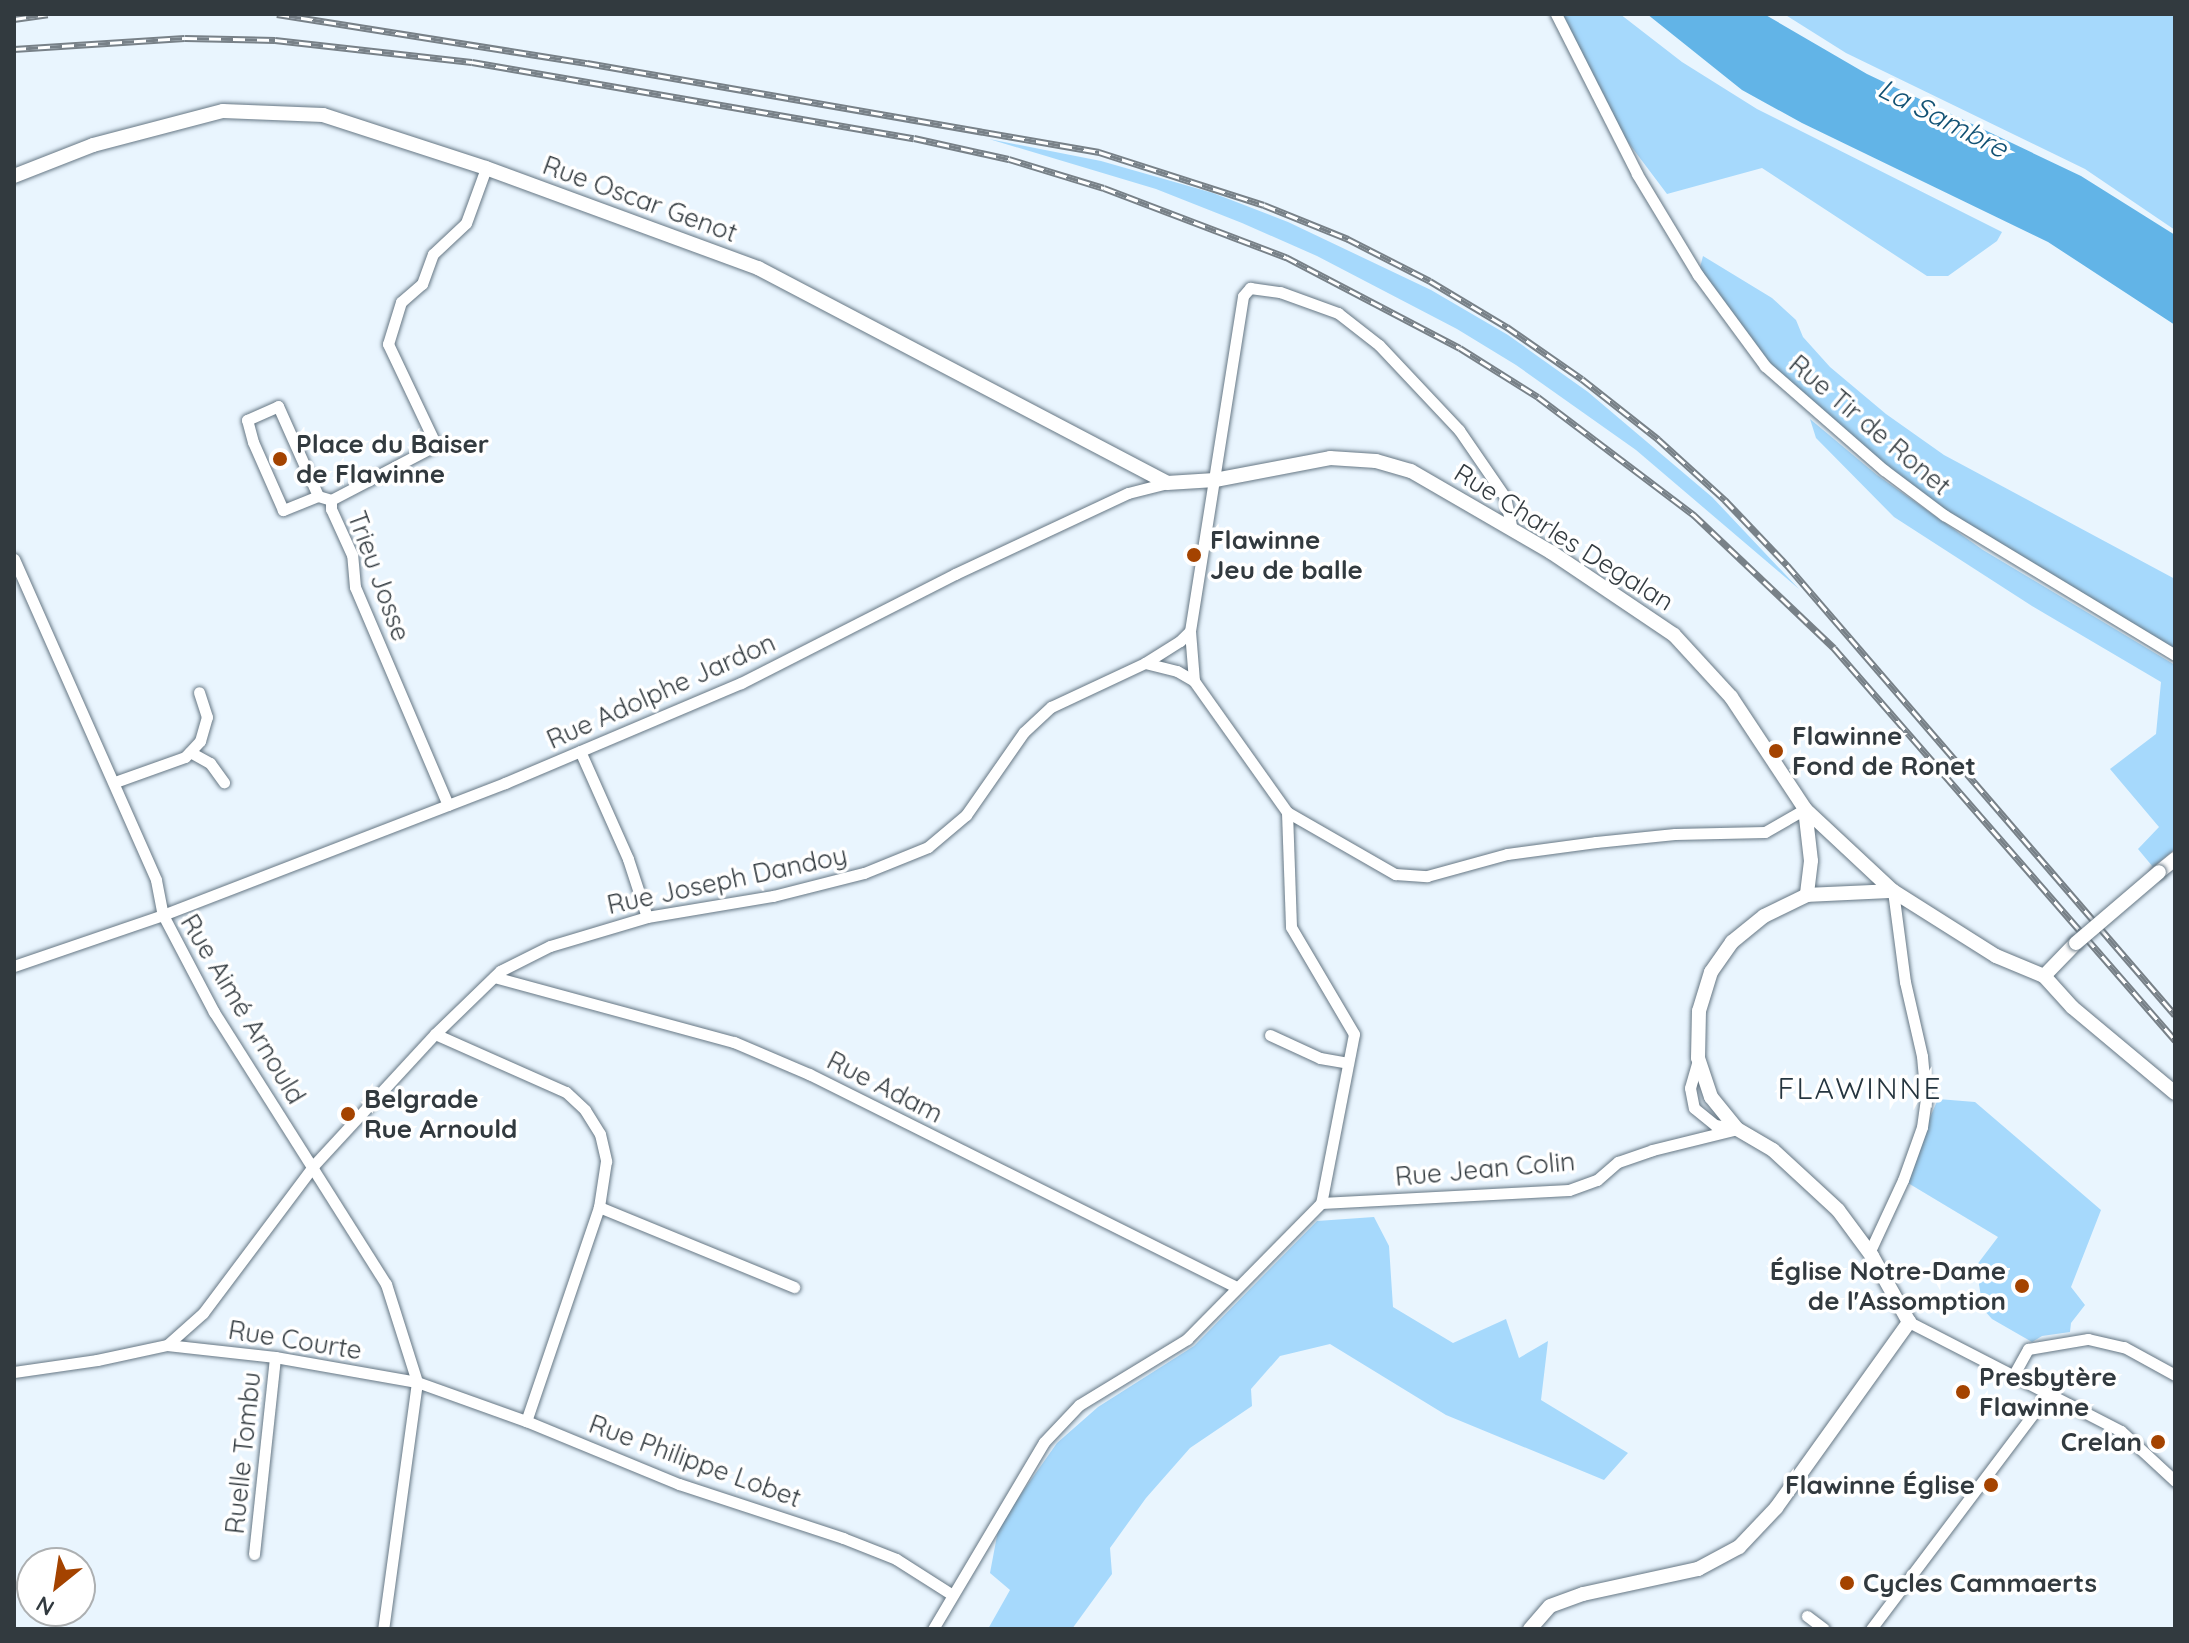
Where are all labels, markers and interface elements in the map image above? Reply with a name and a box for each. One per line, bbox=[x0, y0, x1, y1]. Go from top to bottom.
water label: La Sambre bbox=[1873, 71, 2013, 165]
street label: Rue Oscar Genot bbox=[539, 149, 741, 249]
street label: Rue Tir de Ronet bbox=[1783, 348, 1957, 502]
place label: Place du Baiser de Flawinne bbox=[296, 428, 489, 490]
marker: Place du Baiser de Flawinne bbox=[271, 450, 289, 468]
street label: Rue Charles Degalan bbox=[1448, 457, 1680, 617]
street label: Trieu Josse bbox=[341, 507, 417, 645]
place label: Flawinne Jeu de balle bbox=[1210, 524, 1363, 586]
marker: Flawinne Jeu de balle bbox=[1185, 546, 1203, 564]
street label: Rue Adolphe Jardon bbox=[542, 627, 780, 755]
place label: Flawinne Fond de Ronet bbox=[1792, 720, 1976, 782]
marker: Flawinne Fond de Ronet bbox=[1767, 742, 1785, 760]
street label: Rue Joseph Dandoy bbox=[604, 839, 850, 921]
street label: Rue Aimé Arnould bbox=[174, 909, 312, 1109]
street label: Rue Adam bbox=[822, 1045, 948, 1129]
district label: FLAWINNE bbox=[1778, 1070, 1942, 1106]
place label: Belgrade Rue Arnould bbox=[364, 1083, 517, 1144]
marker: Belgrade Rue Arnould bbox=[339, 1105, 357, 1123]
street label: Rue Jean Colin bbox=[1394, 1146, 1576, 1192]
place label: Église Notre-Dame de l'Assomption bbox=[1770, 1255, 2006, 1316]
marker: Église Notre-Dame de l'Assomption bbox=[2013, 1277, 2031, 1295]
street label: Rue Courte bbox=[226, 1314, 364, 1366]
place label: Presbytère Flawinne bbox=[1979, 1361, 2117, 1422]
street label: Ruelle Tombu bbox=[219, 1370, 267, 1536]
marker: Presbytère Flawinne bbox=[1954, 1383, 1972, 1401]
street label: Rue Philippe Lobet bbox=[585, 1408, 805, 1514]
place label: Crelan bbox=[2061, 1426, 2142, 1458]
marker: Crelan bbox=[2149, 1433, 2167, 1451]
place label: Flawinne Église bbox=[1785, 1469, 1975, 1501]
marker: Flawinne Église bbox=[1982, 1476, 2000, 1494]
north arrow bbox=[16, 1547, 96, 1627]
place label: Cycles Cammaerts bbox=[1863, 1567, 2097, 1599]
marker: Cycles Cammaerts bbox=[1838, 1574, 1856, 1592]
text: N bbox=[31, 1590, 59, 1622]

